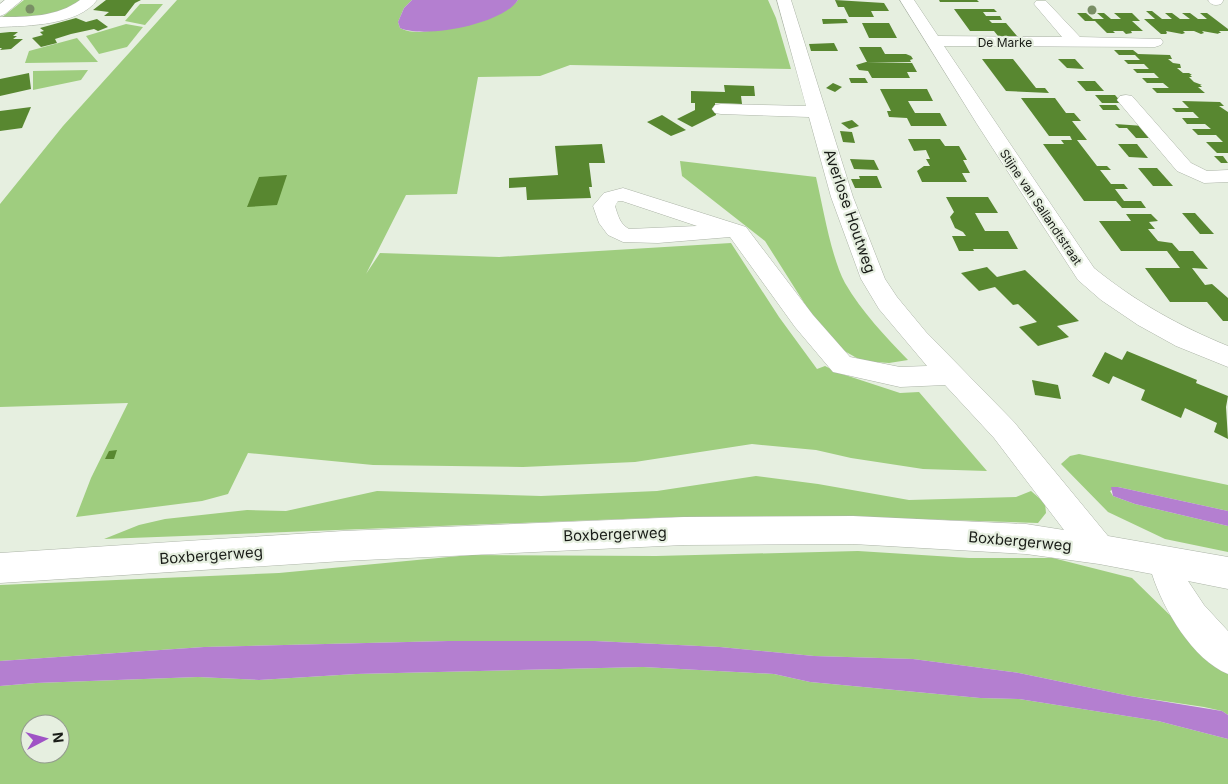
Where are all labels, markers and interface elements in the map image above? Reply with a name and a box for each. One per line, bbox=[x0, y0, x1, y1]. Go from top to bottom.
street label: De Marke bbox=[978, 35, 1032, 50]
street label: Stijne van Sallandtstraat bbox=[997, 146, 1085, 268]
street label: Averlose Houtweg bbox=[820, 147, 880, 275]
street label: Boxbergerweg bbox=[563, 523, 667, 545]
street label: Boxbergerweg bbox=[968, 527, 1072, 555]
street label: Boxbergerweg bbox=[159, 542, 263, 568]
north arrow bbox=[20, 714, 70, 764]
text: N bbox=[49, 731, 67, 744]

